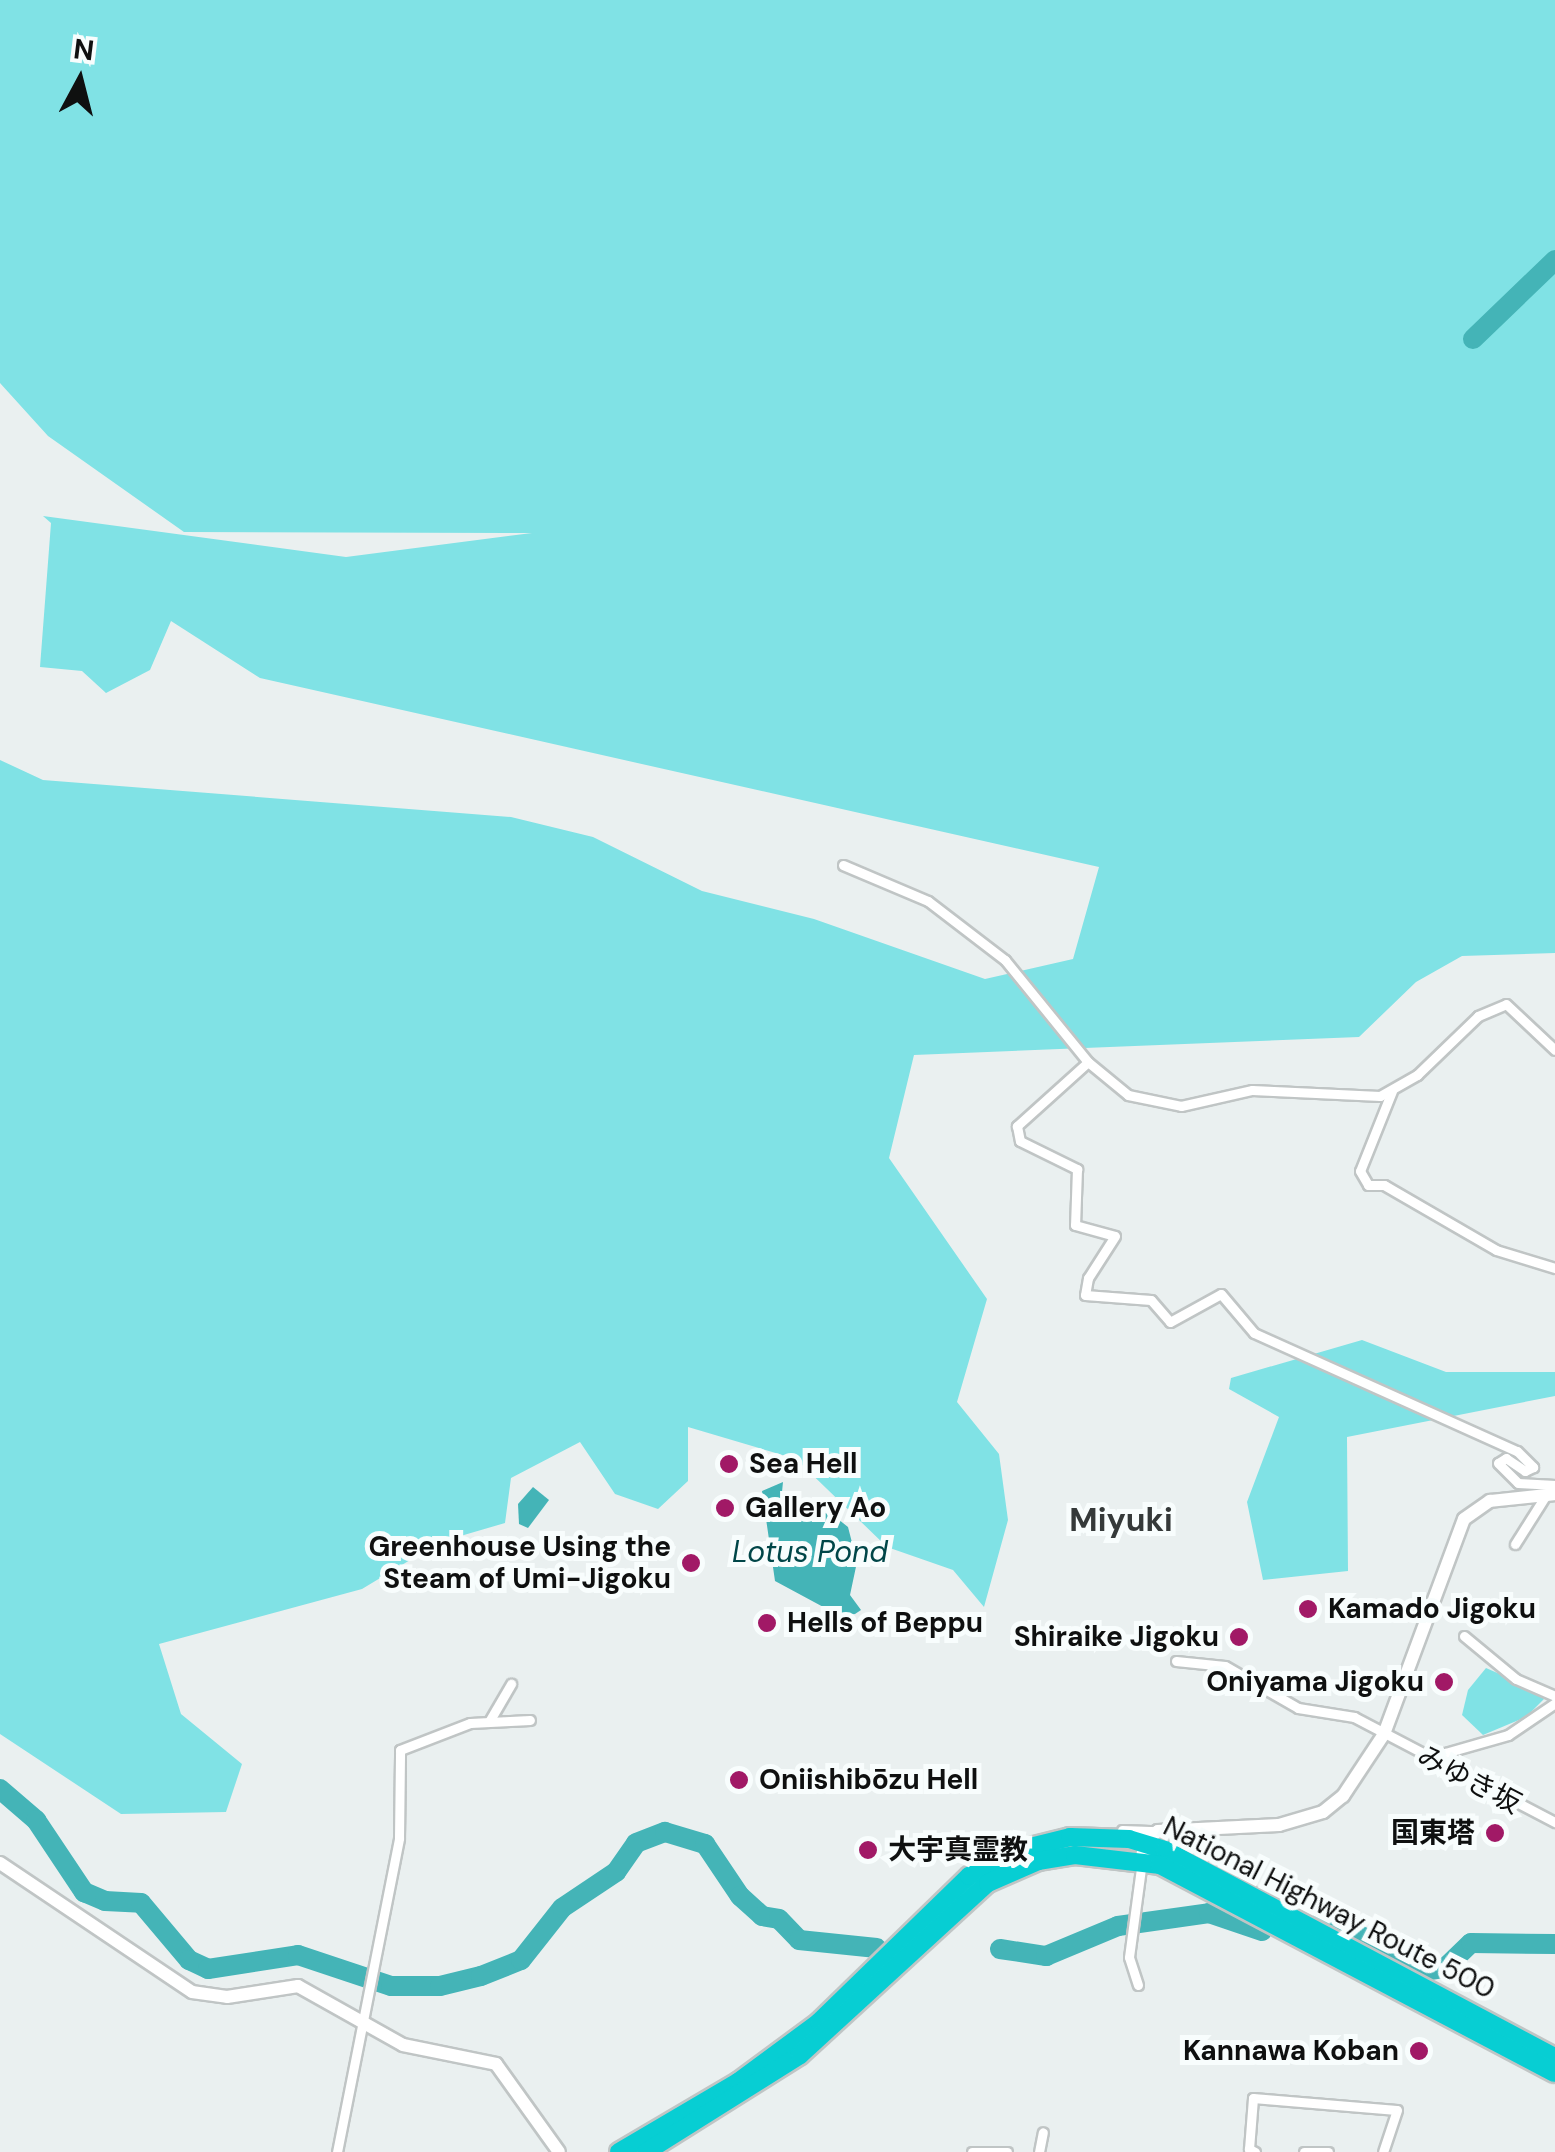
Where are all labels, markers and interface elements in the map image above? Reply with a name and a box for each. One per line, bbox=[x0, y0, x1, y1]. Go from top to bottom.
north arrow bbox=[30, 30, 130, 130]
text: N bbox=[71, 30, 96, 69]
place label: Sea Hell bbox=[749, 1447, 858, 1481]
marker: Sea Hell bbox=[718, 1453, 740, 1475]
place label: Gallery Ao bbox=[745, 1491, 886, 1525]
marker: Gallery Ao bbox=[714, 1497, 736, 1519]
district label: Miyuki bbox=[1069, 1501, 1173, 1539]
place label: Greenhouse Using the Steam of Umi-Jigoku bbox=[368, 1530, 671, 1596]
water label: Lotus Pond bbox=[732, 1534, 888, 1570]
marker: Greenhouse Using the Steam of Umi-Jigoku bbox=[680, 1552, 702, 1574]
place label: Kamado Jigoku bbox=[1328, 1592, 1536, 1626]
marker: Kamado Jigoku bbox=[1297, 1598, 1319, 1620]
place label: Hells of Beppu bbox=[787, 1606, 983, 1640]
marker: Hells of Beppu bbox=[756, 1612, 778, 1634]
place label: Shiraike Jigoku bbox=[1014, 1620, 1219, 1654]
marker: Shiraike Jigoku bbox=[1228, 1626, 1250, 1648]
place label: Oniyama Jigoku bbox=[1206, 1665, 1424, 1699]
marker: Oniyama Jigoku bbox=[1433, 1671, 1455, 1693]
street label: みゆき坂 bbox=[1412, 1739, 1526, 1821]
place label: Oniishibōzu Hell bbox=[759, 1763, 978, 1797]
marker: Oniishibōzu Hell bbox=[728, 1769, 750, 1791]
street label: National Highway Route 500 bbox=[1158, 1810, 1500, 2006]
place label: 国東塔 bbox=[1391, 1816, 1475, 1850]
marker: 国東塔 bbox=[1484, 1822, 1506, 1844]
place label: 大宇真霊教 bbox=[888, 1833, 1028, 1867]
marker: 大宇真霊教 bbox=[857, 1839, 879, 1861]
place label: Kannawa Koban bbox=[1183, 2034, 1399, 2068]
marker: Kannawa Koban bbox=[1408, 2040, 1430, 2062]

